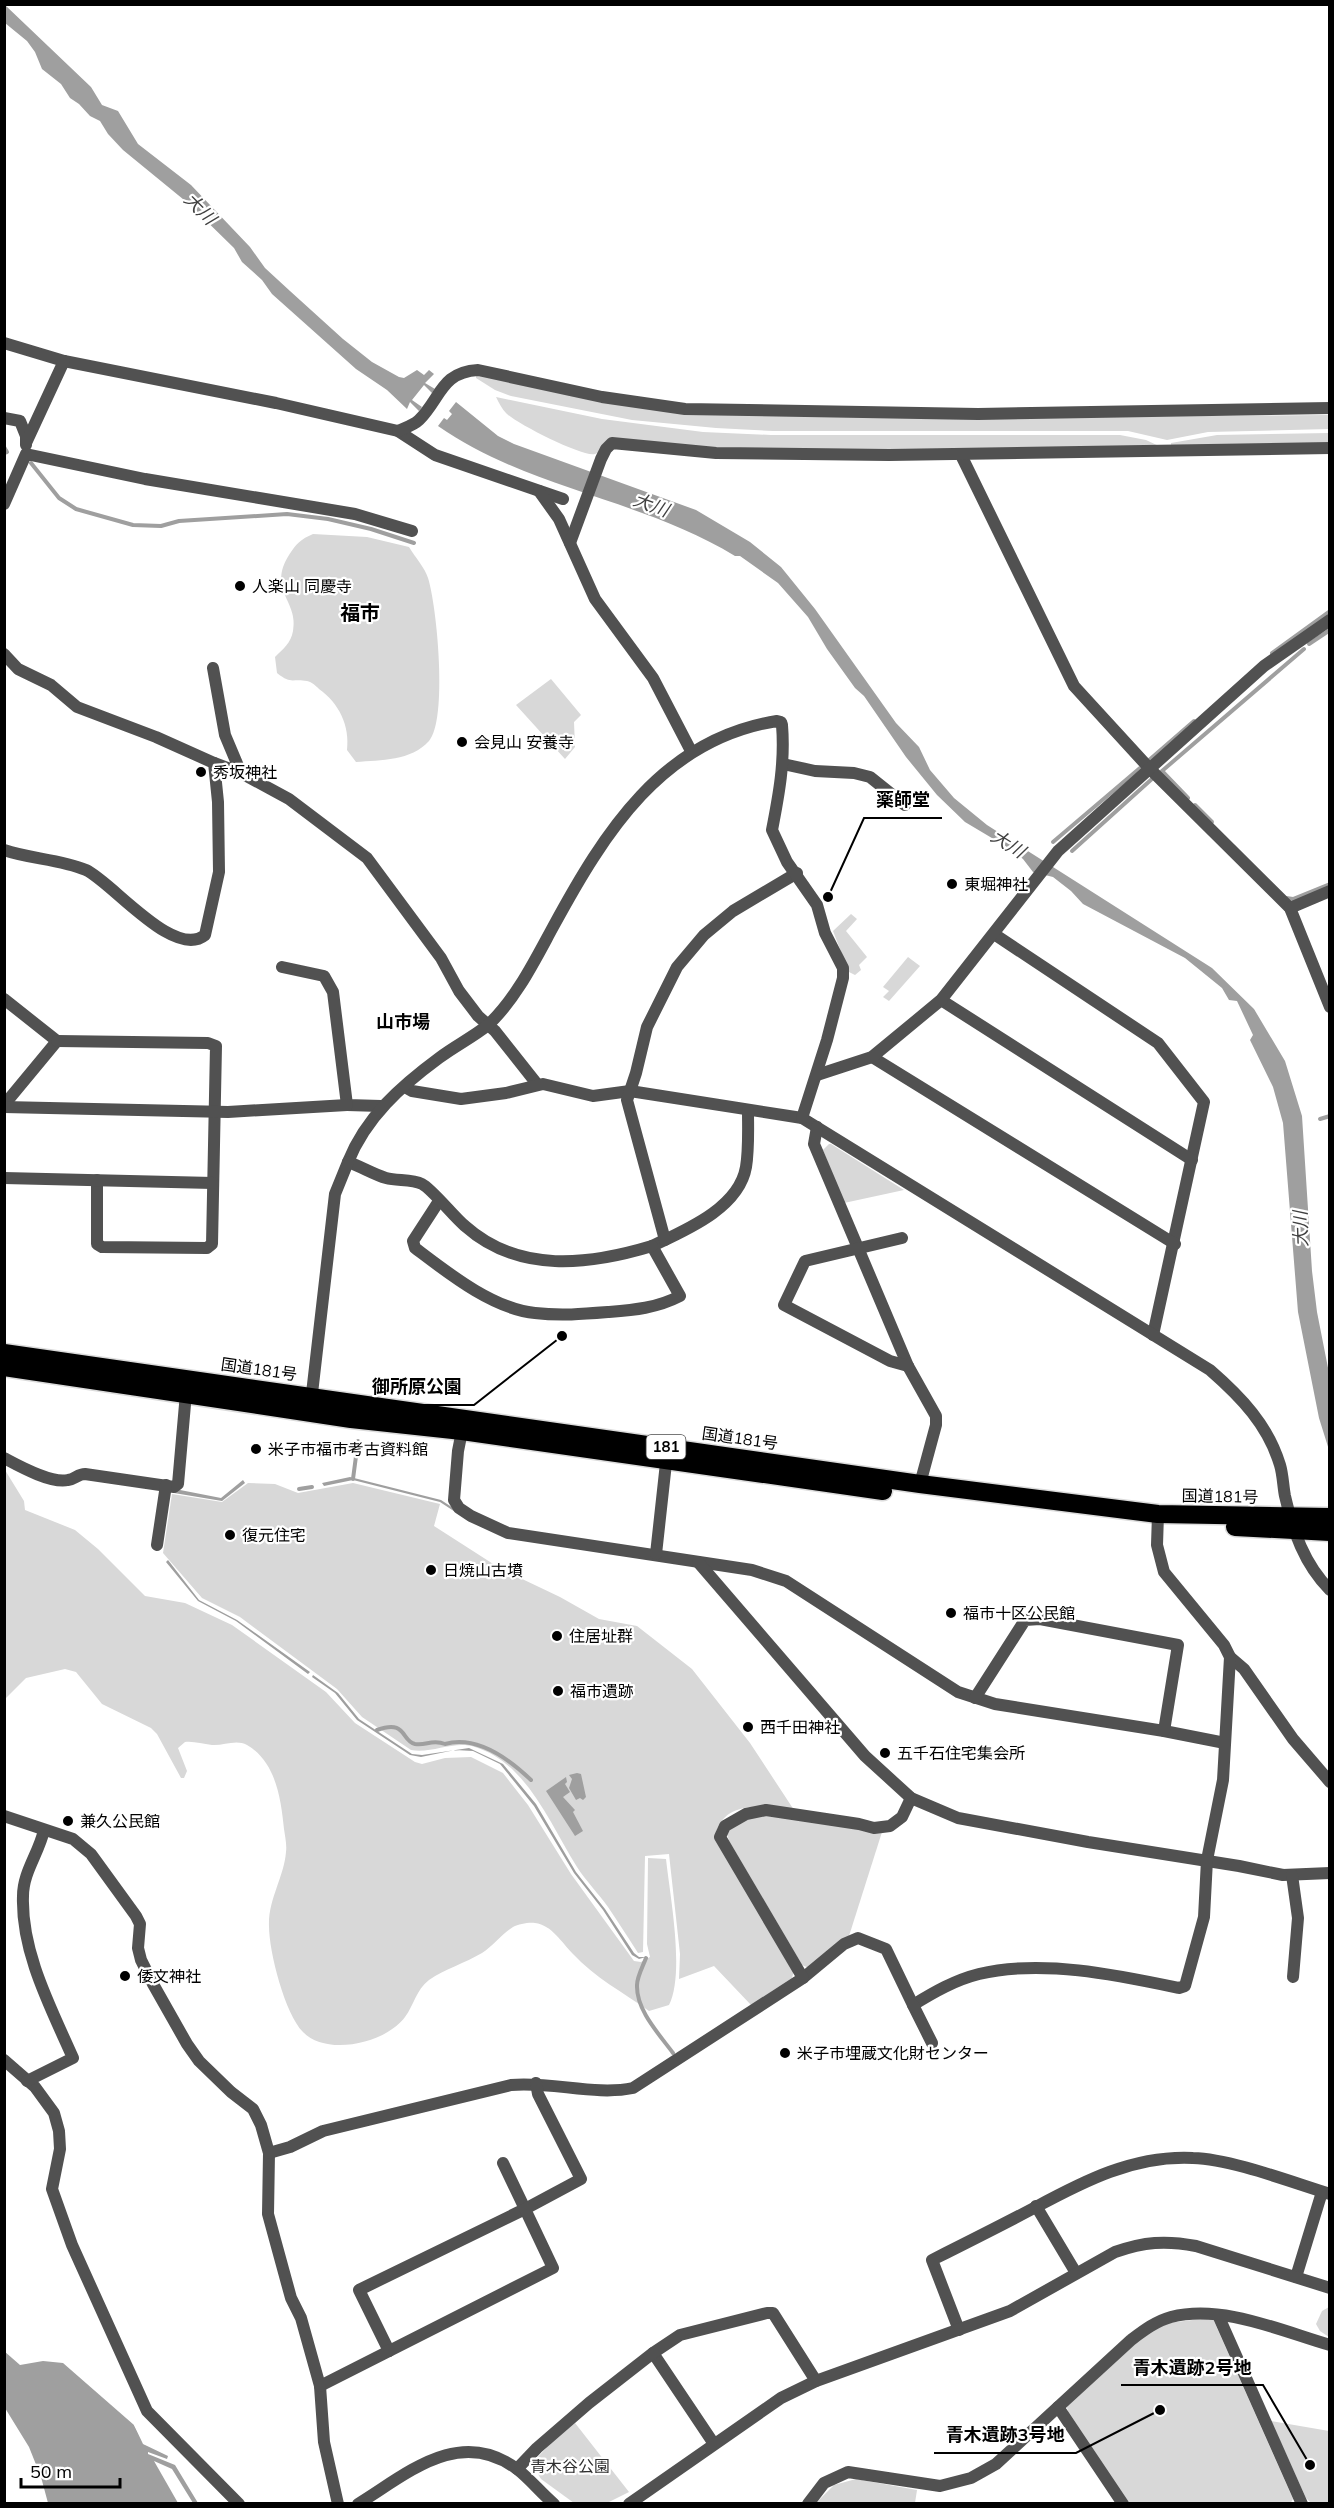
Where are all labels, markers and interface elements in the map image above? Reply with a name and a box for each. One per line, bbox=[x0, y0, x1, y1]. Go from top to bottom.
water label: 大川 bbox=[179, 188, 223, 231]
water label: 大川 bbox=[630, 488, 674, 522]
place label: 人楽山 同慶寺 bbox=[252, 576, 352, 596]
marker: 人楽山 同慶寺 bbox=[233, 579, 247, 593]
district label: 福市 bbox=[340, 600, 380, 625]
place label: 会見山 安養寺 bbox=[474, 732, 574, 752]
marker: 会見山 安養寺 bbox=[455, 735, 469, 749]
place label: 秀坂神社 bbox=[213, 762, 277, 782]
marker: 秀坂神社 bbox=[194, 765, 208, 779]
callout: 薬師堂 bbox=[864, 782, 942, 818]
text: 薬師堂 bbox=[876, 788, 930, 811]
water label: 大川 bbox=[987, 824, 1031, 864]
place label: 東堀神社 bbox=[964, 874, 1028, 894]
marker: 東堀神社 bbox=[945, 877, 959, 891]
district label: 山市場 bbox=[376, 1010, 430, 1033]
water label: 大川 bbox=[1288, 1209, 1313, 1247]
street label: 国道181号 bbox=[220, 1354, 298, 1384]
callout: 御所原公園 bbox=[360, 1369, 474, 1405]
text: 御所原公園 bbox=[371, 1375, 462, 1398]
street label: 国道181号 bbox=[701, 1423, 779, 1453]
road number: 181 bbox=[646, 1435, 686, 1459]
place label: 米子市福市考古資料館 bbox=[268, 1439, 428, 1459]
marker: 米子市福市考古資料館 bbox=[249, 1442, 263, 1456]
street label: 国道181号 bbox=[1181, 1485, 1259, 1507]
place label: 復元住宅 bbox=[242, 1525, 306, 1545]
marker: 復元住宅 bbox=[223, 1528, 237, 1542]
place label: 日焼山古墳 bbox=[443, 1560, 523, 1580]
marker: 日焼山古墳 bbox=[424, 1563, 438, 1577]
place label: 福市十区公民館 bbox=[963, 1603, 1075, 1623]
marker: 福市十区公民館 bbox=[944, 1606, 958, 1620]
place label: 住居址群 bbox=[569, 1626, 633, 1646]
marker: 住居址群 bbox=[550, 1629, 564, 1643]
place label: 福市遺跡 bbox=[570, 1681, 634, 1701]
marker: 福市遺跡 bbox=[551, 1684, 565, 1698]
place label: 西千田神社 bbox=[760, 1717, 840, 1737]
marker: 西千田神社 bbox=[741, 1720, 755, 1734]
place label: 五千石住宅集会所 bbox=[897, 1743, 1025, 1763]
marker: 五千石住宅集会所 bbox=[878, 1746, 892, 1760]
place label: 兼久公民館 bbox=[80, 1811, 160, 1831]
marker: 兼久公民館 bbox=[61, 1814, 75, 1828]
place label: 倭文神社 bbox=[137, 1966, 201, 1986]
marker: 倭文神社 bbox=[118, 1969, 132, 1983]
place label: 米子市埋蔵文化財センター bbox=[797, 2043, 989, 2063]
marker: 米子市埋蔵文化財センター bbox=[778, 2046, 792, 2060]
callout: 青木遺跡2号地 bbox=[1121, 2349, 1263, 2385]
text: 青木遺跡2号地 bbox=[1133, 2356, 1251, 2379]
callout: 青木遺跡3号地 bbox=[934, 2417, 1076, 2453]
text: 青木遺跡3号地 bbox=[946, 2423, 1064, 2446]
scale bar bbox=[21, 2451, 120, 2489]
park label: 青木谷公園 bbox=[530, 2456, 610, 2476]
text: 50 m bbox=[30, 2460, 72, 2483]

